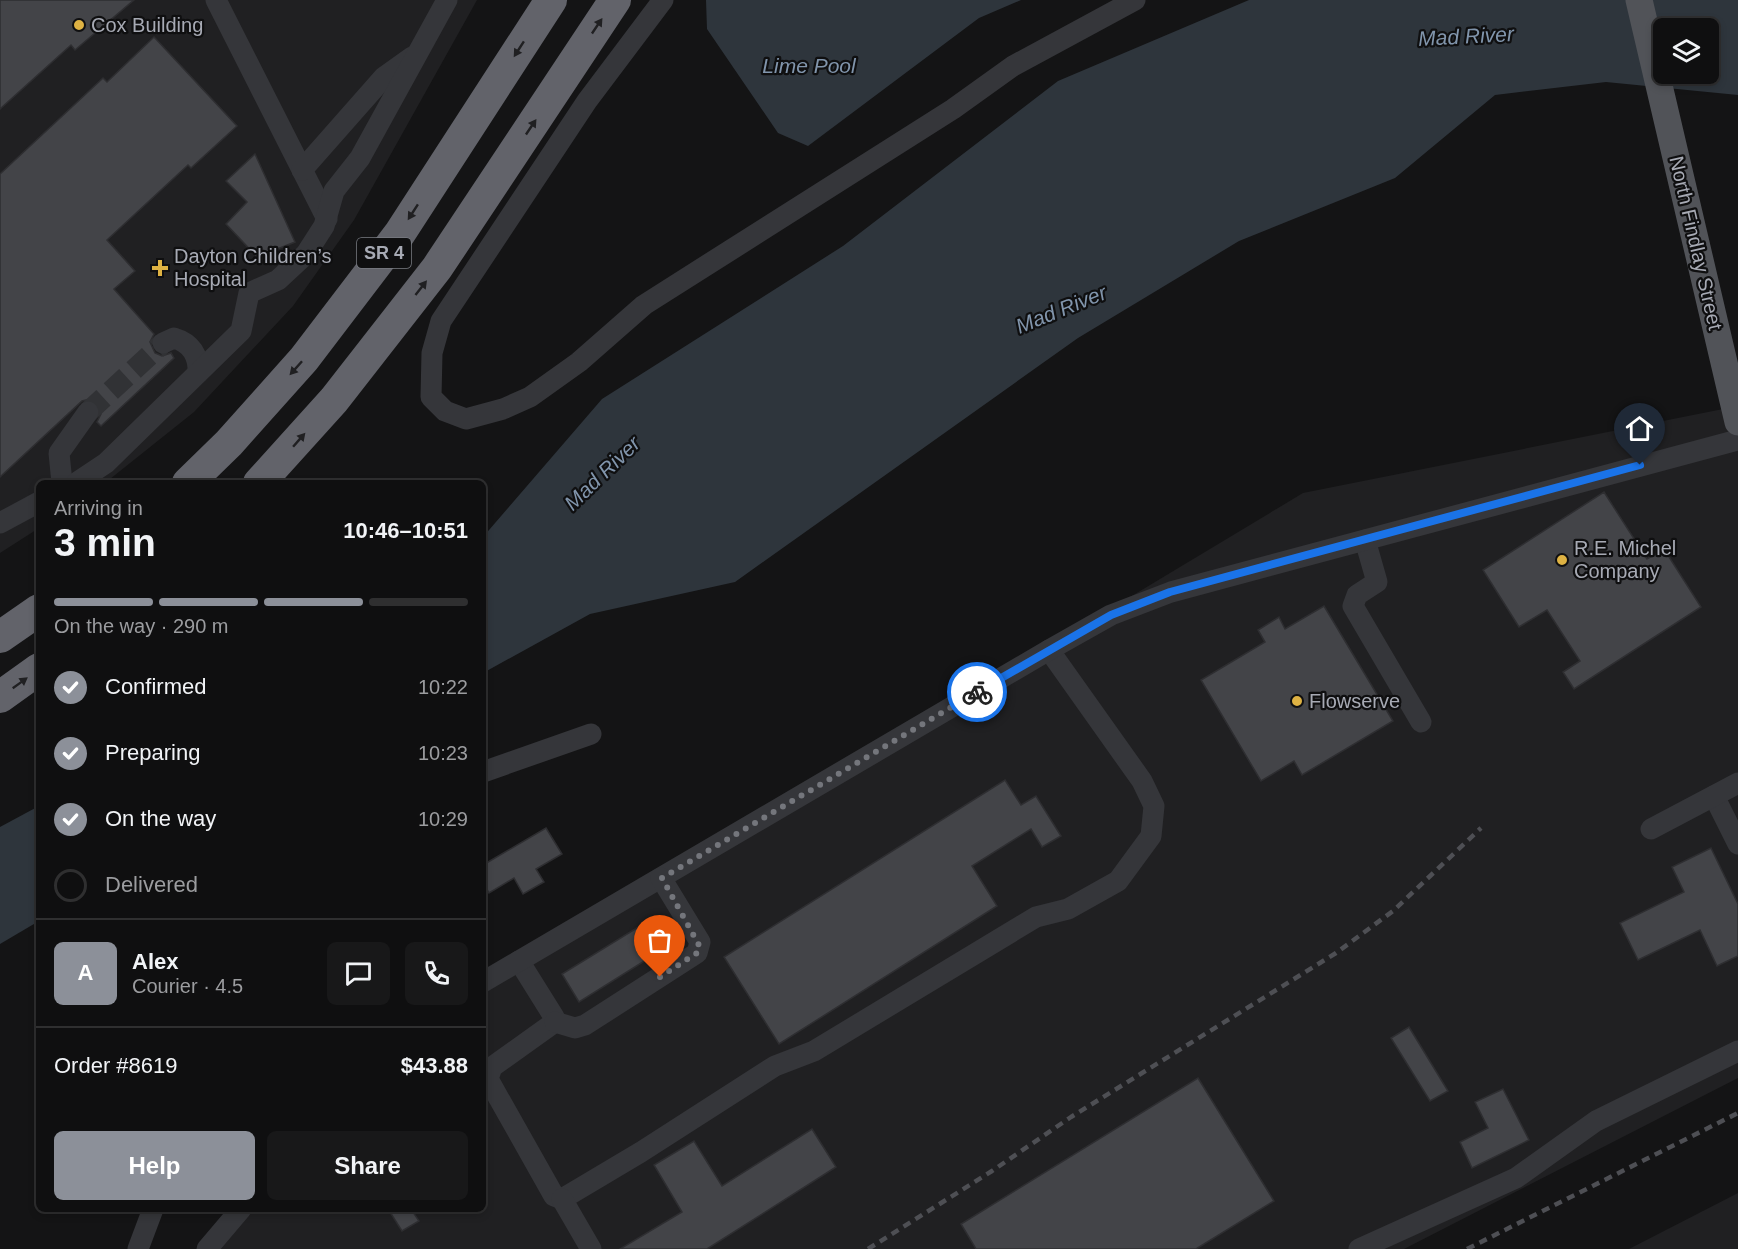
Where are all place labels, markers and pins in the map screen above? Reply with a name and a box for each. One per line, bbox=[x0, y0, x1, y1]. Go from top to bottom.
place label: Cox Building bbox=[91, 14, 203, 36]
marker: Cox Building bbox=[72, 18, 86, 32]
place label: Dayton Children’s Hospital bbox=[174, 245, 332, 290]
marker: Dayton Children’s Hospital bbox=[151, 259, 169, 277]
pin bbox=[1614, 403, 1665, 465]
place label: R.E. Michel Company bbox=[1574, 537, 1676, 582]
marker: R.E. Michel Company bbox=[1555, 553, 1569, 567]
place label: Flowserve bbox=[1309, 690, 1400, 712]
marker: Flowserve bbox=[1290, 694, 1304, 708]
pin bbox=[634, 915, 685, 977]

